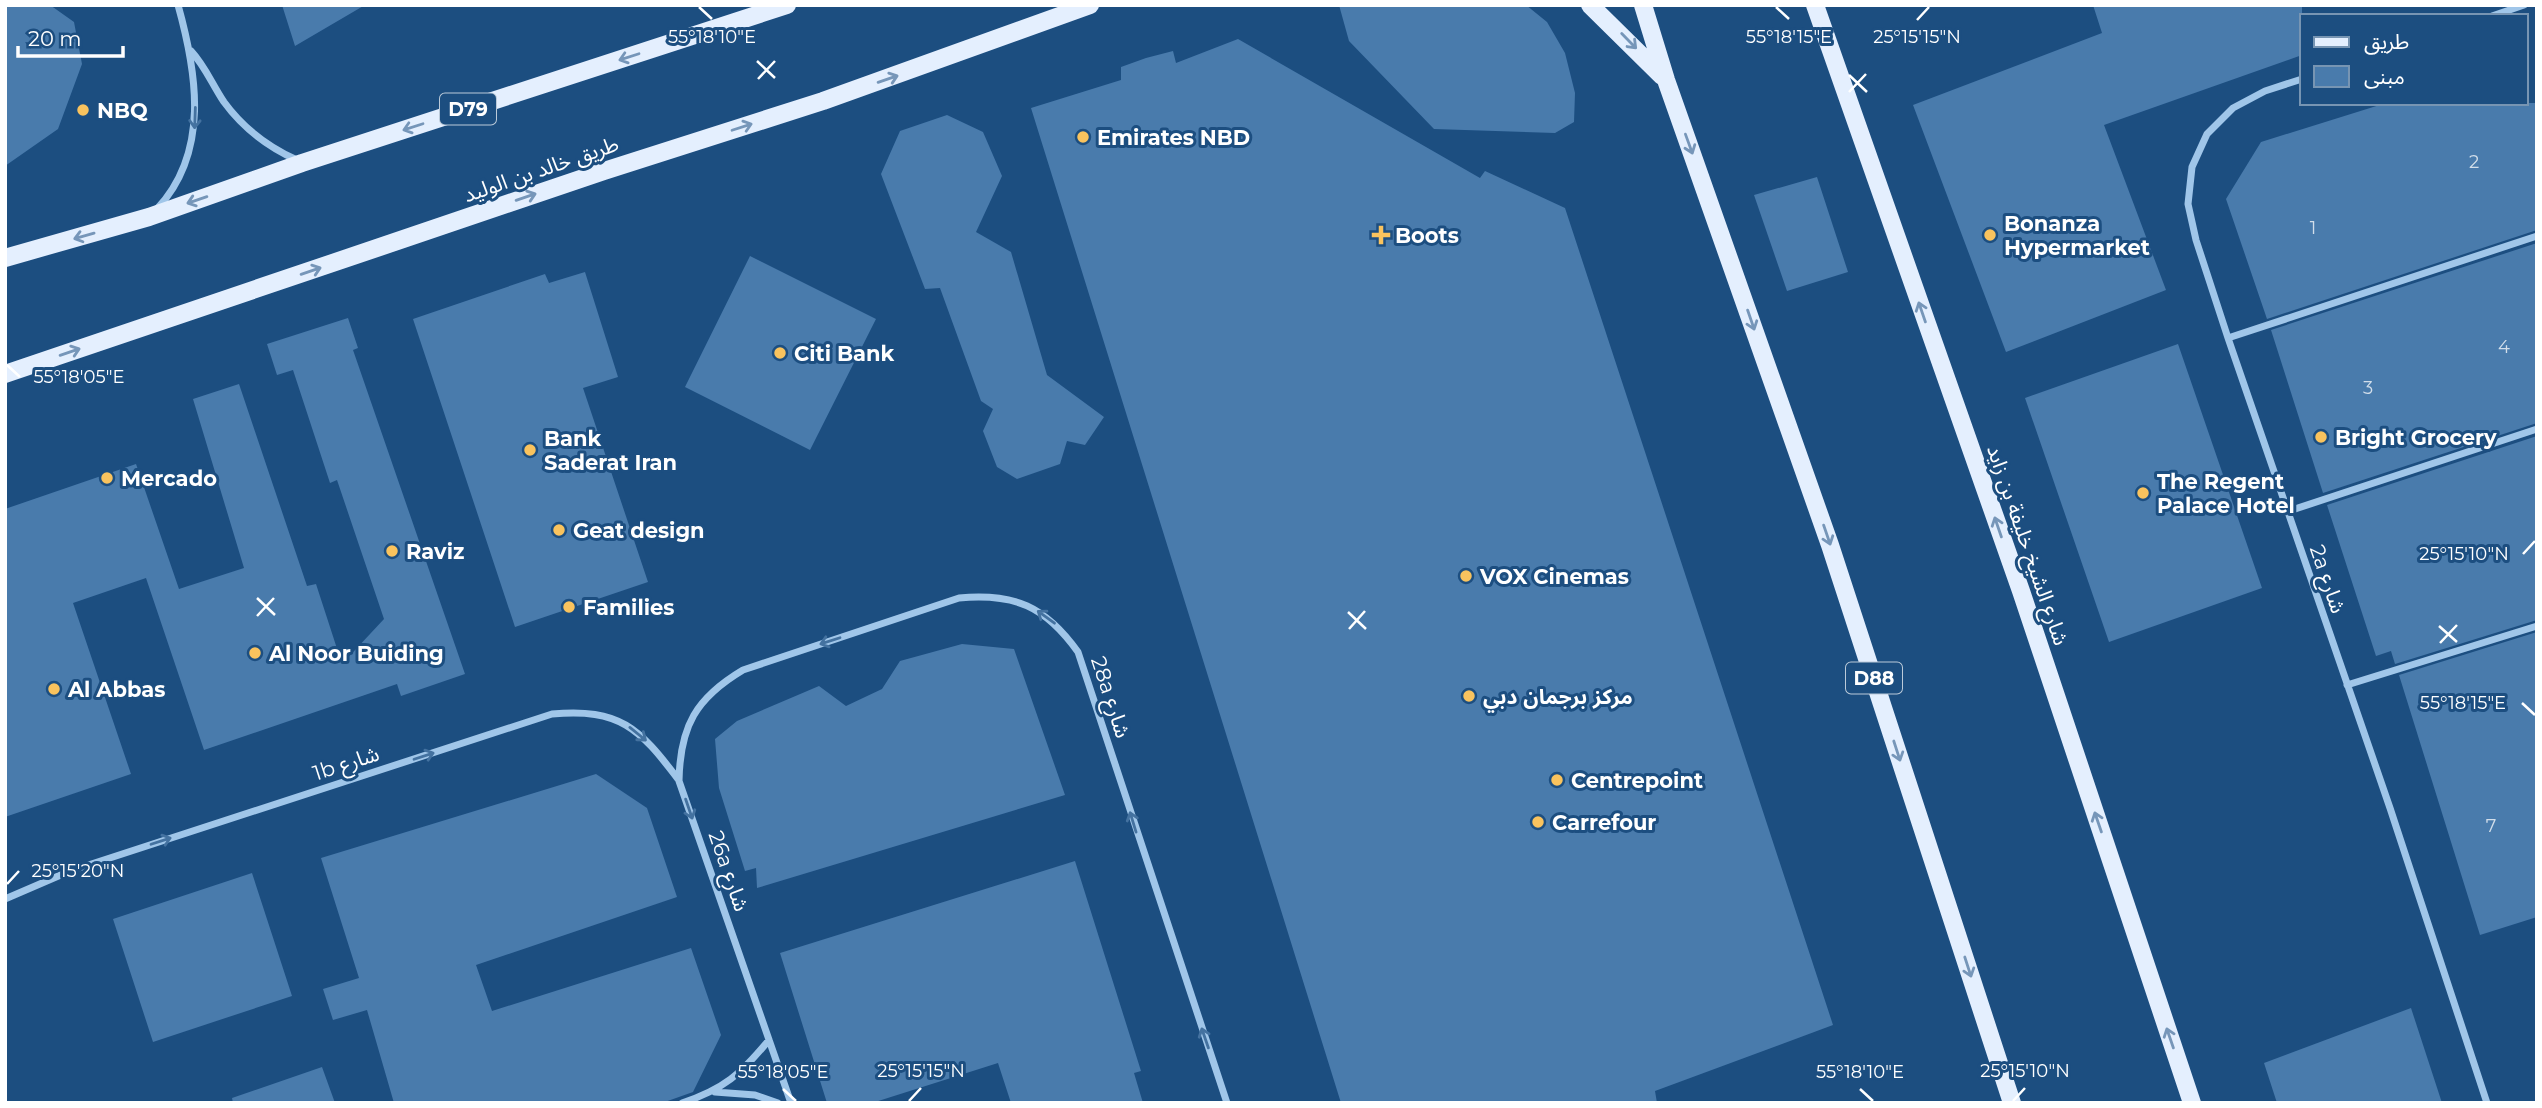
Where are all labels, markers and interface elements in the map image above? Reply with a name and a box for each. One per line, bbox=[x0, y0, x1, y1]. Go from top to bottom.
scale bar bbox=[18, 14, 122, 58]
legend bbox=[2300, 14, 2528, 105]
text: 20 m bbox=[28, 26, 82, 51]
text: 55°18'10"E bbox=[668, 26, 756, 48]
text: 55°18'15"E bbox=[1746, 26, 1832, 48]
text: 25°15'15"N bbox=[1873, 26, 1961, 48]
text: طريق bbox=[2364, 29, 2409, 55]
one-way arrow bbox=[1620, 33, 1637, 50]
one-way arrow bbox=[618, 51, 640, 64]
text: مبنى bbox=[2364, 64, 2405, 89]
one-way arrow bbox=[876, 72, 898, 84]
road number: D79 bbox=[440, 94, 496, 124]
place label: NBQ bbox=[97, 98, 148, 123]
marker: NBQ bbox=[75, 102, 91, 118]
one-way arrow bbox=[188, 106, 201, 129]
one-way arrow bbox=[731, 120, 753, 132]
one-way arrow bbox=[402, 122, 424, 134]
place label: Emirates NBD bbox=[1097, 125, 1250, 150]
marker: Emirates NBD bbox=[1075, 129, 1091, 145]
street label: طريق خالد بن الوليد bbox=[460, 131, 622, 208]
one-way arrow bbox=[1684, 133, 1696, 155]
house number: 2 bbox=[2469, 151, 2479, 173]
one-way arrow bbox=[515, 190, 537, 203]
one-way arrow bbox=[187, 195, 209, 207]
place label: Bonanza Hypermarket bbox=[2004, 211, 2150, 260]
house number: 1 bbox=[2310, 217, 2316, 239]
place label: Boots bbox=[1395, 223, 1459, 248]
marker: Boots bbox=[1373, 227, 1389, 243]
marker: Bonanza Hypermarket bbox=[1982, 227, 1998, 243]
one-way arrow bbox=[73, 230, 95, 243]
one-way arrow bbox=[299, 263, 321, 276]
one-way arrow bbox=[1915, 302, 1927, 324]
one-way arrow bbox=[1746, 309, 1758, 331]
house number: 4 bbox=[2498, 336, 2510, 358]
place label: Citi Bank bbox=[794, 341, 894, 366]
one-way arrow bbox=[58, 345, 80, 357]
marker: Citi Bank bbox=[772, 345, 788, 361]
text: 55°18'05"E bbox=[34, 366, 124, 388]
house number: 3 bbox=[2363, 377, 2373, 399]
place label: Bright Grocery bbox=[2335, 425, 2497, 450]
place label: Bank Saderat Iran bbox=[544, 426, 677, 475]
marker: Bright Grocery bbox=[2313, 429, 2329, 445]
street label: شارع الشيخ خليفة بن زايد bbox=[1979, 441, 2074, 650]
marker: Bank Saderat Iran bbox=[522, 442, 538, 458]
place label: Mercado bbox=[121, 466, 217, 491]
place label: The Regent Palace Hotel bbox=[2157, 469, 2295, 518]
marker: Mercado bbox=[99, 470, 115, 486]
marker: The Regent Palace Hotel bbox=[2135, 485, 2151, 501]
one-way arrow bbox=[1991, 516, 2003, 538]
place label: Geat design bbox=[573, 518, 705, 543]
marker: Geat design bbox=[551, 522, 567, 538]
one-way arrow bbox=[1822, 523, 1834, 545]
place label: Raviz bbox=[406, 539, 464, 564]
street label: 2a شارع bbox=[2302, 541, 2351, 618]
marker: Raviz bbox=[384, 543, 400, 559]
text: 25°15'10"N bbox=[2419, 543, 2509, 565]
place label: VOX Cinemas bbox=[1479, 564, 1629, 589]
marker: VOX Cinemas bbox=[1458, 568, 1474, 584]
place label: Families bbox=[583, 595, 674, 620]
marker: Families bbox=[561, 599, 577, 615]
one-way arrow bbox=[1036, 610, 1055, 625]
one-way arrow bbox=[820, 636, 842, 648]
place label: Al Noor Buiding bbox=[268, 641, 444, 666]
marker: Al Noor Buiding bbox=[247, 645, 263, 661]
street label: 28a شارع bbox=[1083, 653, 1136, 742]
road number: D88 bbox=[1846, 663, 1902, 694]
place label: Al Abbas bbox=[67, 677, 165, 702]
marker: Al Abbas bbox=[46, 681, 62, 697]
place label: مركز برجمان دبي bbox=[1483, 684, 1633, 713]
marker: مركز برجمان دبي bbox=[1461, 688, 1477, 704]
text: 55°18'15"E bbox=[2420, 692, 2506, 714]
one-way arrow bbox=[629, 727, 647, 742]
one-way arrow bbox=[1892, 740, 1905, 762]
street label: 1b شارع bbox=[310, 741, 383, 788]
one-way arrow bbox=[412, 749, 434, 761]
place label: Centrepoint bbox=[1571, 768, 1703, 793]
marker: Centrepoint bbox=[1549, 772, 1565, 788]
one-way arrow bbox=[684, 797, 696, 819]
place label: Carrefour bbox=[1552, 810, 1656, 835]
one-way arrow bbox=[1125, 812, 1138, 834]
one-way arrow bbox=[2091, 812, 2103, 834]
marker: Carrefour bbox=[1530, 814, 1546, 830]
house number: 7 bbox=[2486, 815, 2496, 837]
street label: 26a شارع bbox=[701, 827, 754, 916]
one-way arrow bbox=[150, 834, 172, 847]
text: 25°15'20"N bbox=[32, 860, 124, 882]
one-way arrow bbox=[1963, 956, 1975, 978]
one-way arrow bbox=[2163, 1027, 2176, 1049]
one-way arrow bbox=[1198, 1028, 1210, 1050]
text: 25°15'15"N bbox=[877, 1060, 965, 1082]
text: 25°15'10"N bbox=[1980, 1060, 2070, 1082]
text: 55°18'05"E bbox=[738, 1061, 828, 1083]
text: 55°18'10"E bbox=[1816, 1061, 1904, 1083]

